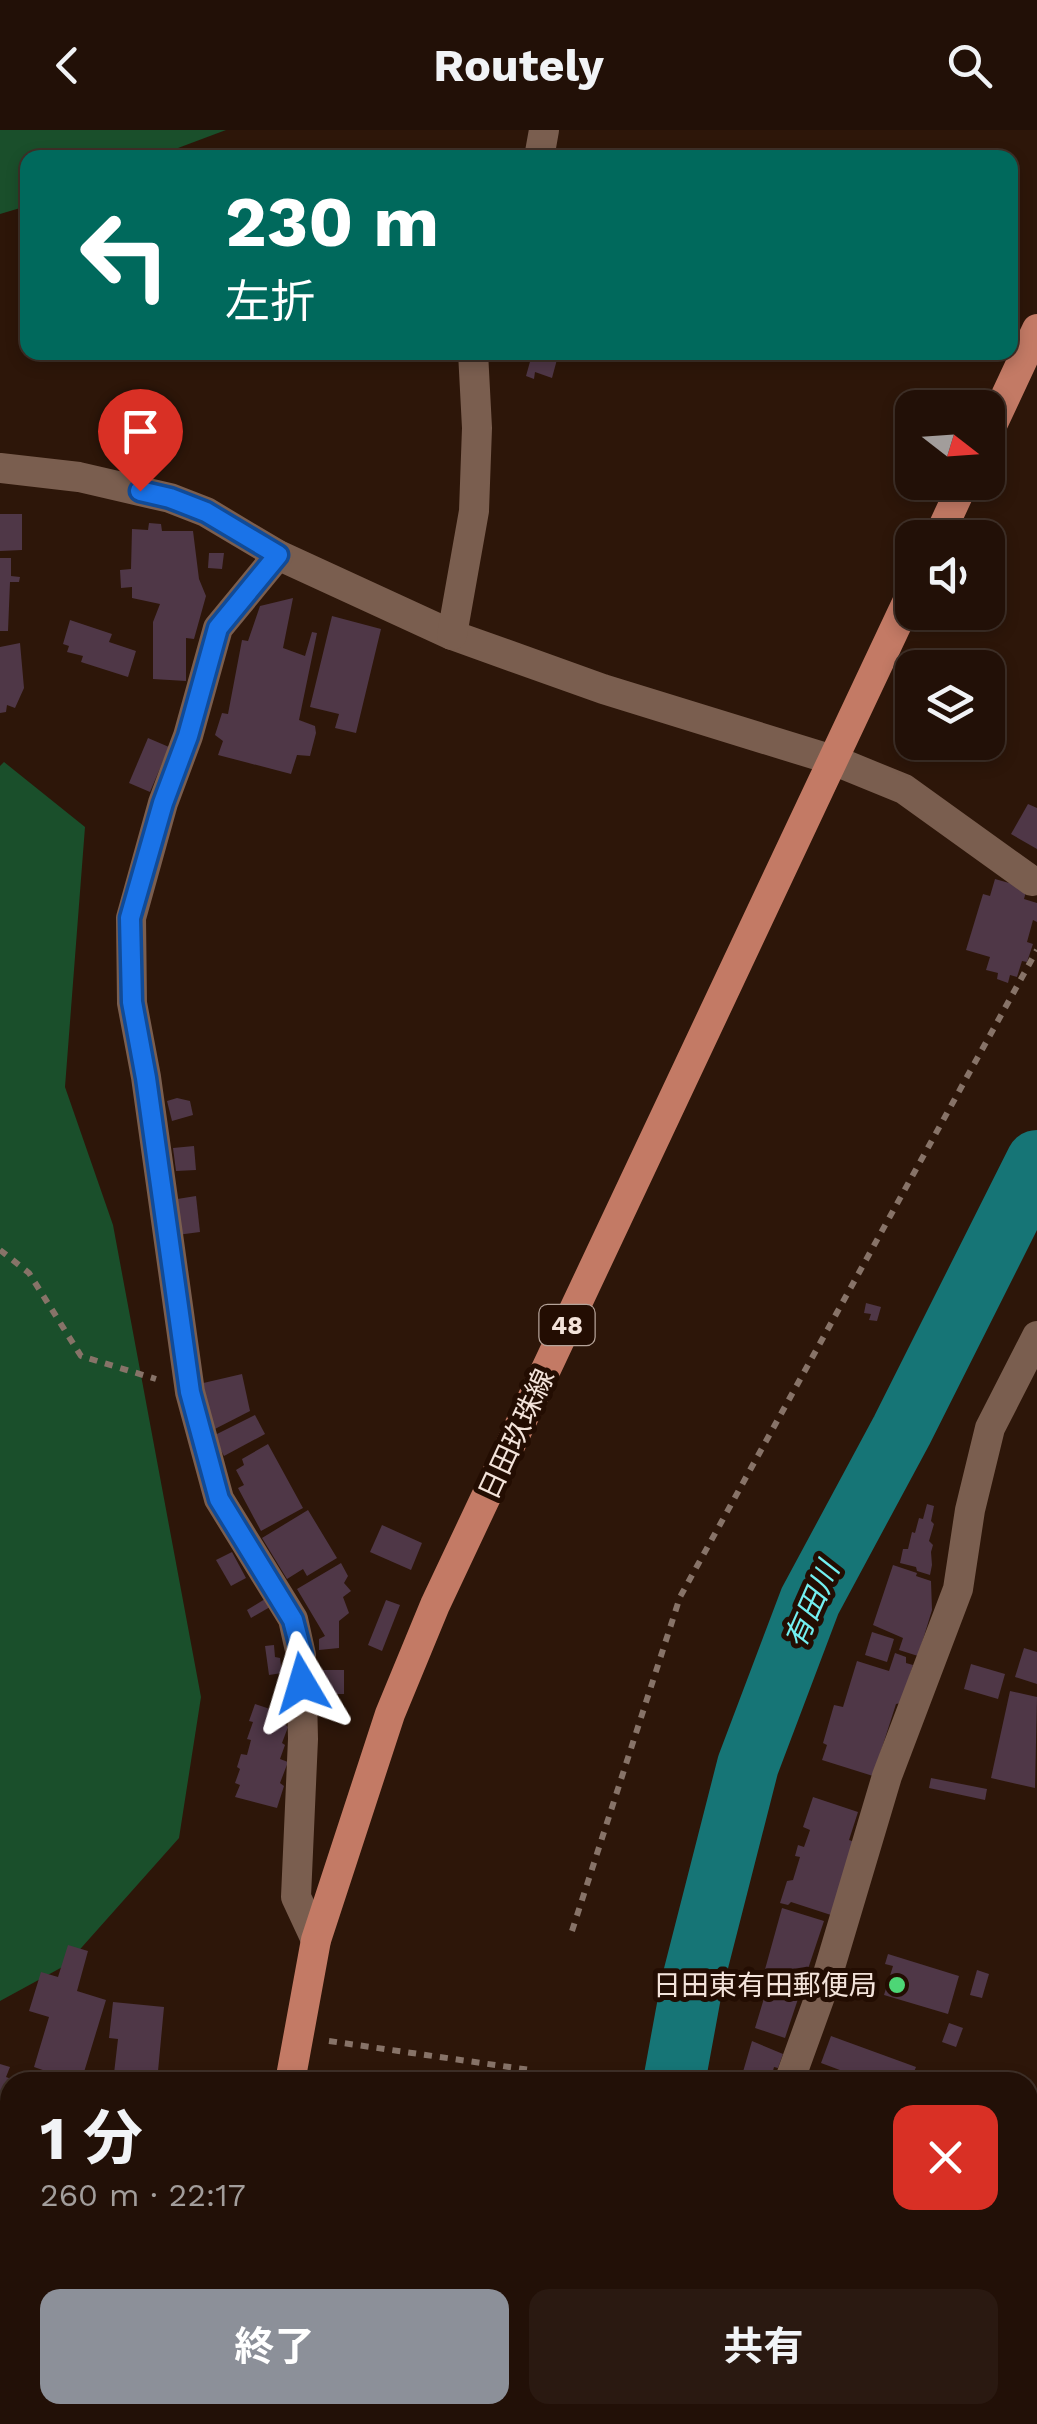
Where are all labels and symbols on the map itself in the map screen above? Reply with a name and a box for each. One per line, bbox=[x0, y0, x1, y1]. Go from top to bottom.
pin bbox=[98, 389, 183, 492]
north arrow bbox=[895, 390, 1005, 500]
road number: 48 bbox=[540, 1305, 594, 1345]
street label: 日田玖珠線 bbox=[472, 1364, 561, 1505]
water label: 有田川 bbox=[777, 1554, 847, 1653]
position arrow bbox=[250, 1631, 354, 1735]
place label: 日田東有田郵便局 bbox=[653, 1969, 877, 2002]
marker: 日田東有田郵便局 bbox=[886, 1974, 908, 1996]

